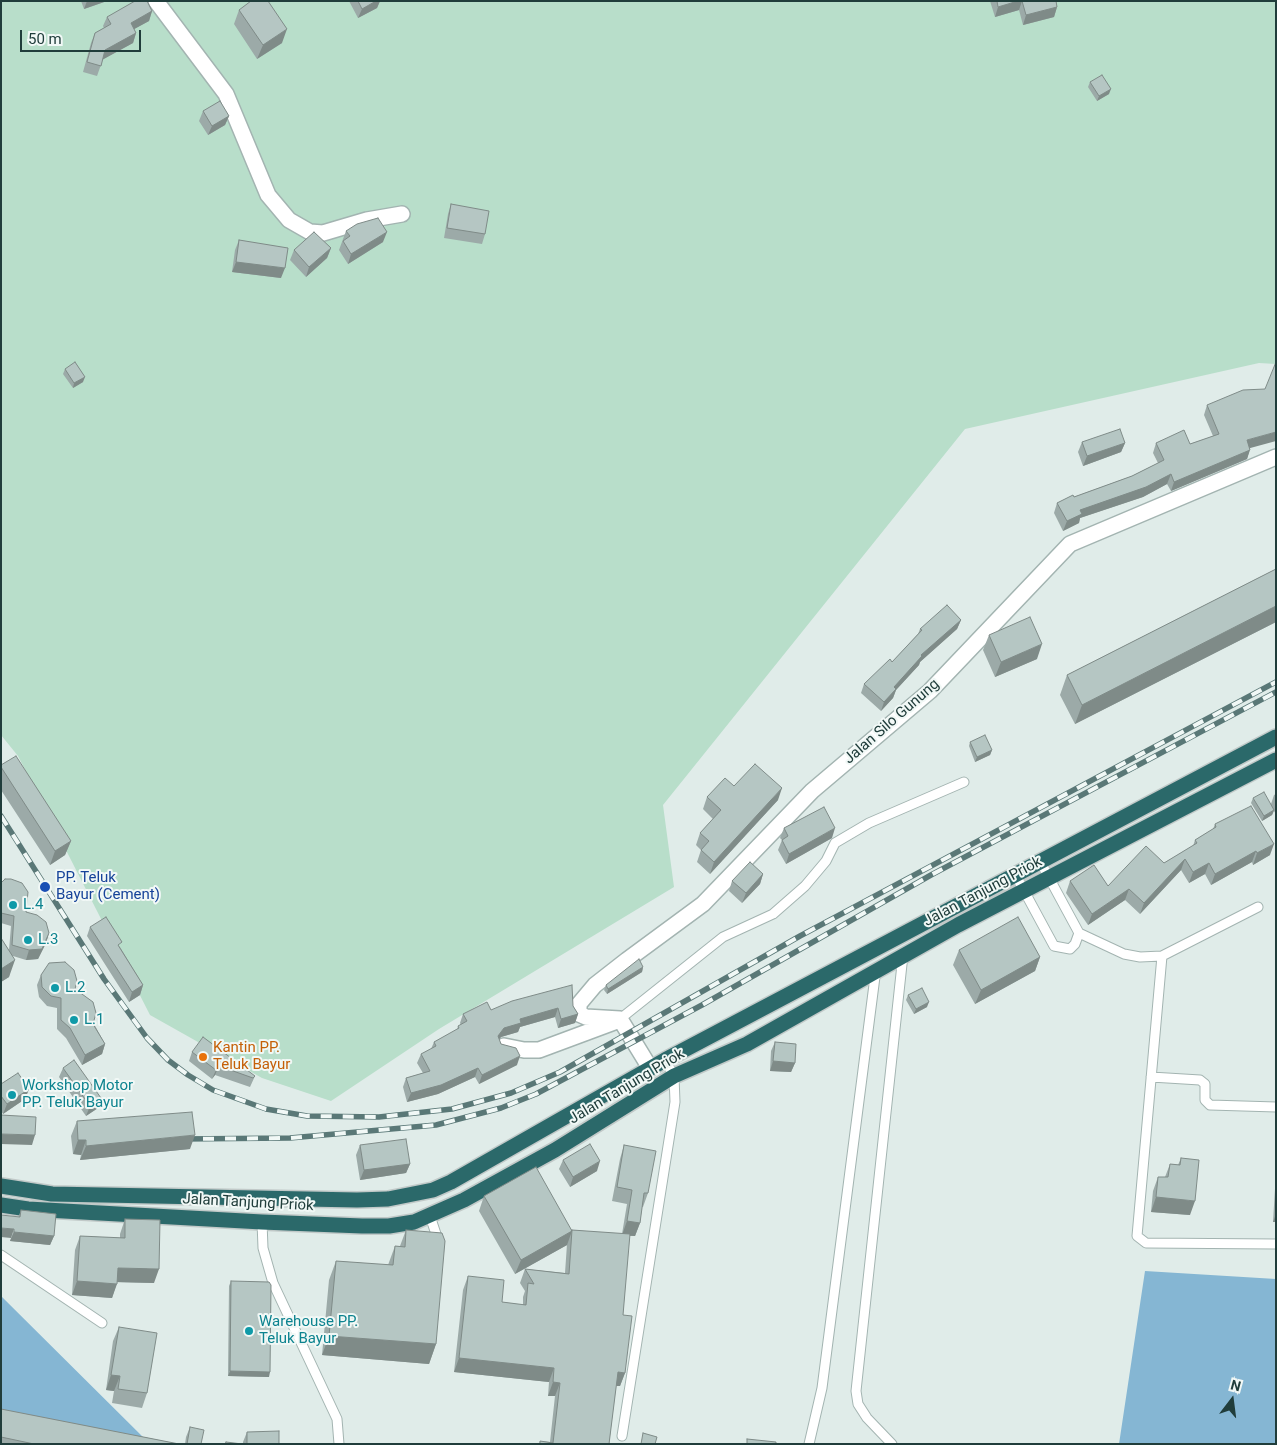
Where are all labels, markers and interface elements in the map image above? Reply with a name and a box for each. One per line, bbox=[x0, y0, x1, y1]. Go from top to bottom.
scale bar bbox=[22, 20, 144, 52]
text: 50 m bbox=[28, 30, 62, 48]
street label: Jalan Silo Gunung bbox=[841, 676, 943, 768]
street label: Jalan Tanjung Priok bbox=[921, 853, 1045, 931]
place label: PP. Teluk Bayur (Cement) bbox=[56, 869, 160, 904]
marker: PP. Teluk Bayur (Cement) bbox=[38, 880, 52, 894]
place label: L.4 bbox=[23, 896, 43, 914]
marker: L.4 bbox=[7, 899, 19, 911]
place label: L.3 bbox=[38, 931, 58, 949]
marker: L.3 bbox=[22, 934, 34, 946]
place label: L.2 bbox=[65, 979, 85, 997]
marker: L.2 bbox=[49, 982, 61, 994]
place label: L.1 bbox=[84, 1011, 104, 1029]
marker: L.1 bbox=[68, 1014, 80, 1026]
place label: Kantin PP. Teluk Bayur bbox=[213, 1039, 290, 1074]
street label: Jalan Tanjung Priok bbox=[566, 1045, 688, 1129]
marker: Kantin PP. Teluk Bayur bbox=[197, 1051, 209, 1063]
place label: Workshop Motor PP. Teluk Bayur bbox=[22, 1077, 133, 1112]
marker: Workshop Motor PP. Teluk Bayur bbox=[6, 1089, 18, 1101]
street label: Jalan Tanjung Priok bbox=[182, 1191, 314, 1215]
place label: Warehouse PP. Teluk Bayur bbox=[259, 1313, 358, 1348]
marker: Warehouse PP. Teluk Bayur bbox=[243, 1325, 255, 1337]
north arrow bbox=[1207, 1375, 1257, 1425]
text: N bbox=[1229, 1377, 1243, 1395]

